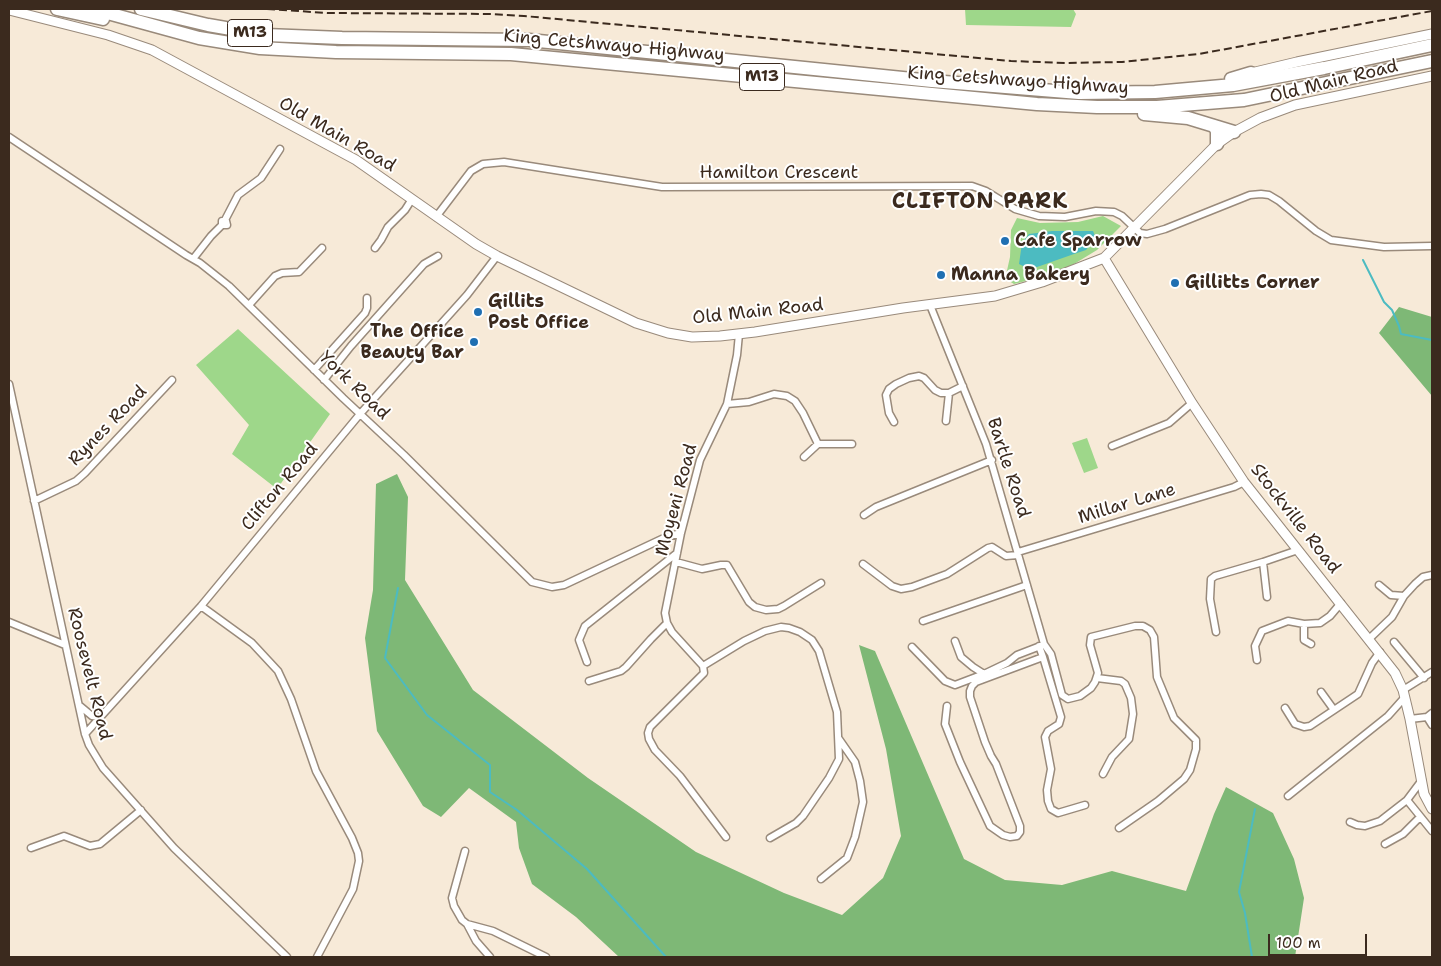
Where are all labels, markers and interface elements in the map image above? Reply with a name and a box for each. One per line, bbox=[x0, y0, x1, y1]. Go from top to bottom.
road number: M13 bbox=[228, 19, 272, 46]
street label: King Cetshwayo Highway bbox=[503, 26, 725, 66]
street label: Old Main Road bbox=[1268, 56, 1400, 108]
street label: King Cetshwayo Highway bbox=[907, 62, 1129, 100]
road number: M13 bbox=[740, 64, 784, 90]
street label: Old Main Road bbox=[275, 93, 399, 177]
street label: Hamilton Crescent bbox=[700, 162, 858, 184]
district label: CLIFTON PARK bbox=[890, 189, 1070, 215]
place label: Cafe Sparrow bbox=[1015, 230, 1142, 252]
marker: Cafe Sparrow bbox=[999, 235, 1011, 247]
place label: Manna Bakery bbox=[951, 264, 1090, 286]
marker: Manna Bakery bbox=[935, 269, 947, 281]
place label: Gillitts Corner bbox=[1185, 272, 1320, 294]
marker: Gillitts Corner bbox=[1169, 277, 1181, 289]
place label: Gillits Post Office bbox=[488, 291, 589, 334]
street label: Old Main Road bbox=[692, 294, 824, 330]
marker: Gillits Post Office bbox=[472, 306, 484, 318]
place label: The Office Beauty Bar bbox=[360, 321, 464, 364]
marker: The Office Beauty Bar bbox=[468, 336, 480, 348]
street label: York Road bbox=[314, 347, 394, 425]
street label: Rynes Road bbox=[64, 381, 152, 471]
street label: Bartle Road bbox=[982, 415, 1034, 521]
street label: Clifton Road bbox=[237, 439, 323, 535]
street label: Moyeni Road bbox=[652, 441, 702, 559]
street label: Stockville Road bbox=[1245, 460, 1345, 578]
street label: Millar Lane bbox=[1076, 479, 1178, 529]
street label: Roosevelt Road bbox=[62, 605, 116, 743]
scale bar bbox=[1271, 924, 1370, 956]
text: 100 m bbox=[1276, 933, 1321, 953]

